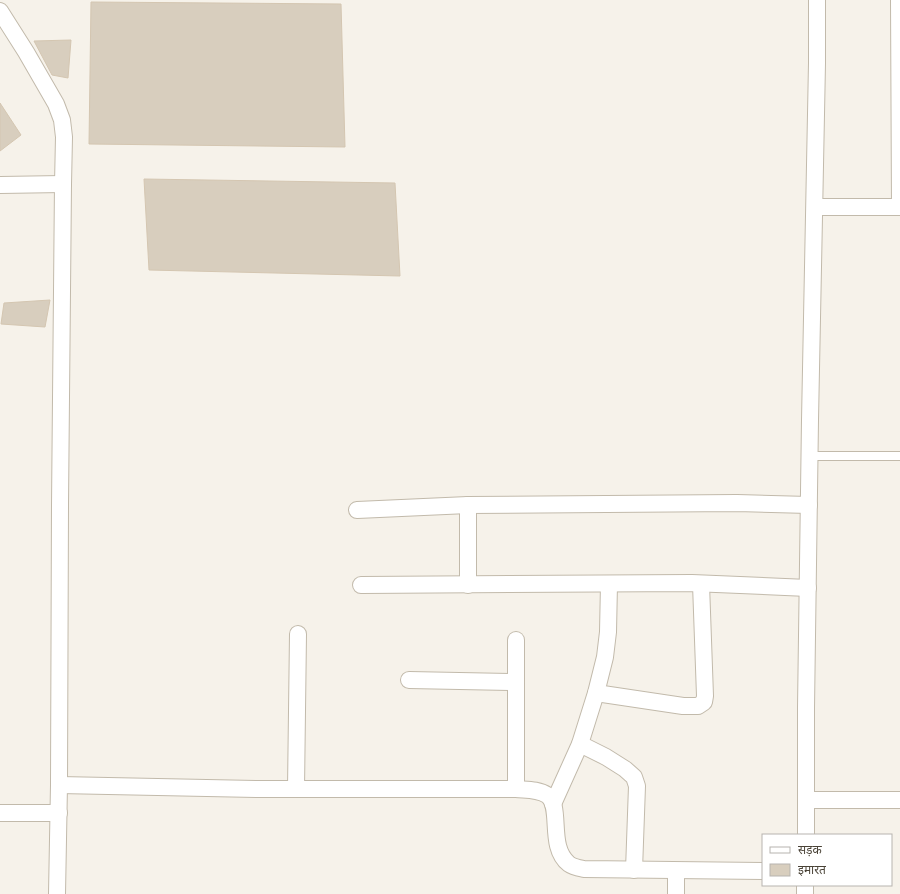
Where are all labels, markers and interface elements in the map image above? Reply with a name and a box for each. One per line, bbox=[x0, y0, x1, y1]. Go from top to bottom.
legend bbox=[762, 834, 892, 886]
text: सड़क bbox=[798, 842, 823, 858]
text: इमारत bbox=[798, 862, 827, 878]

